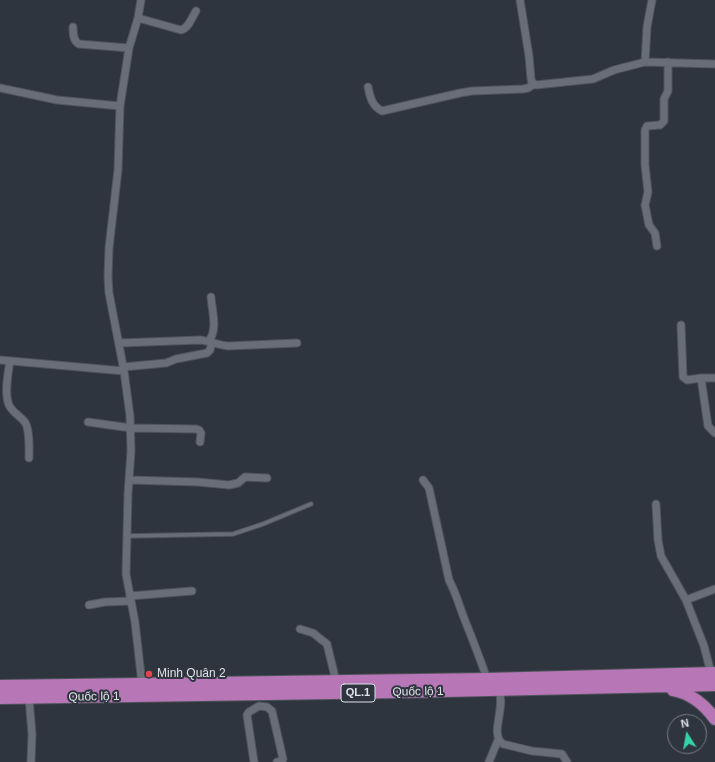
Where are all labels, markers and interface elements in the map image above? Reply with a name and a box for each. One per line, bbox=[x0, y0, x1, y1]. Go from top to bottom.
place label: Minh Quân 2 bbox=[157, 667, 226, 681]
marker: Minh Quân 2 bbox=[144, 669, 154, 679]
road number: QL.1 bbox=[341, 684, 375, 702]
street label: Quốc lộ 1 bbox=[392, 684, 444, 700]
street label: Quốc lộ 1 bbox=[68, 689, 120, 705]
north arrow bbox=[667, 714, 707, 754]
text: N bbox=[680, 717, 690, 730]

